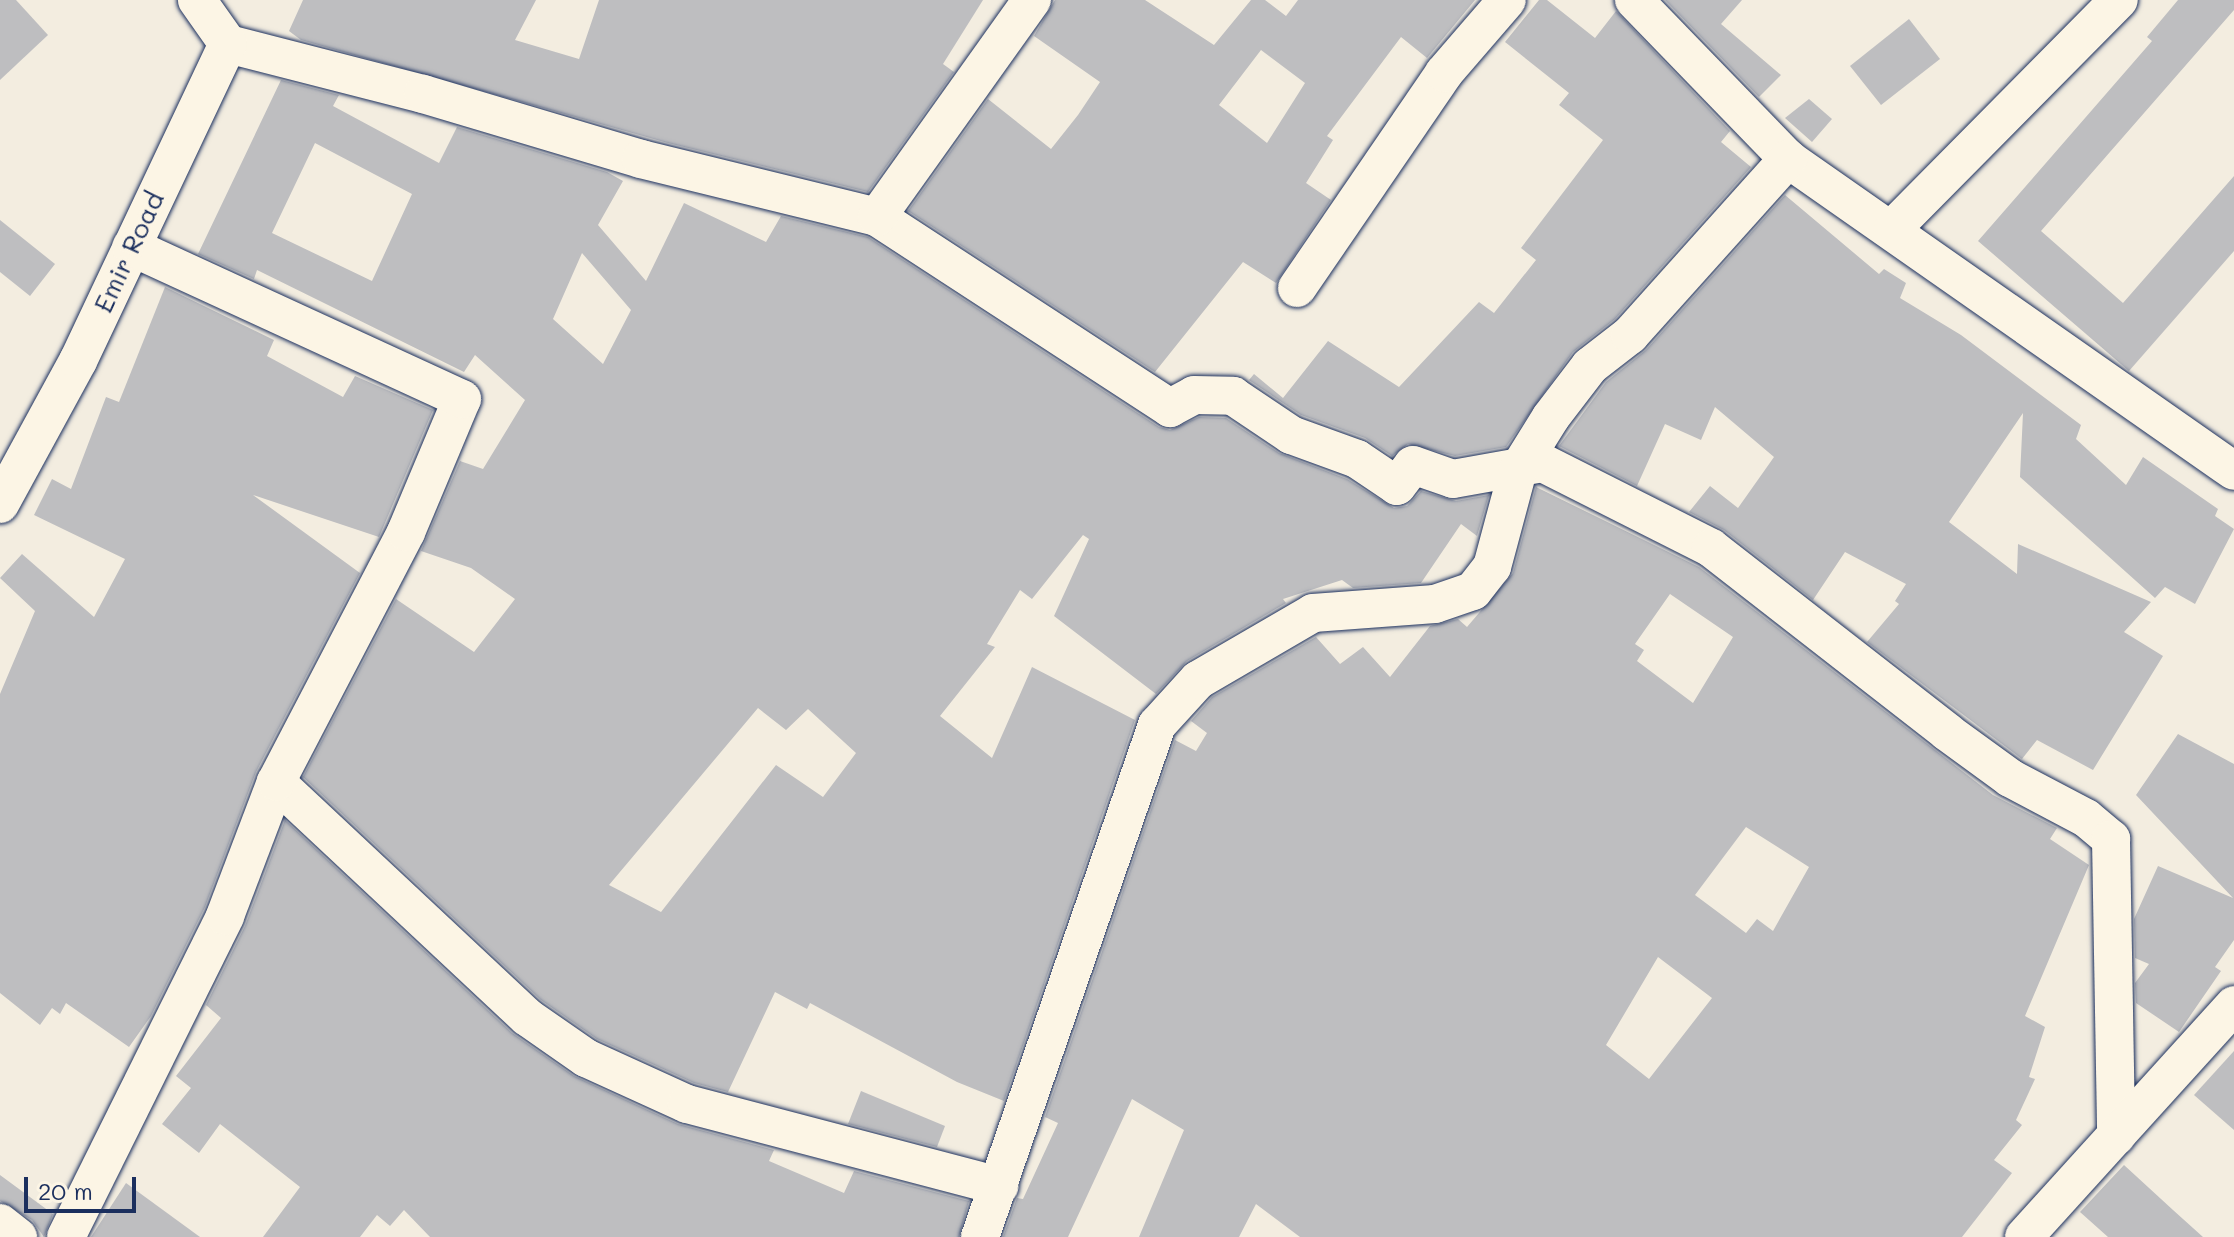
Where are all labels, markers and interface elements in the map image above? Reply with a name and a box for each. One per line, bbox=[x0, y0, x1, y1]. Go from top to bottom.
street label: Emir Road bbox=[87, 187, 171, 317]
scale bar bbox=[28, 1161, 140, 1211]
text: 20 m bbox=[38, 1175, 93, 1206]

